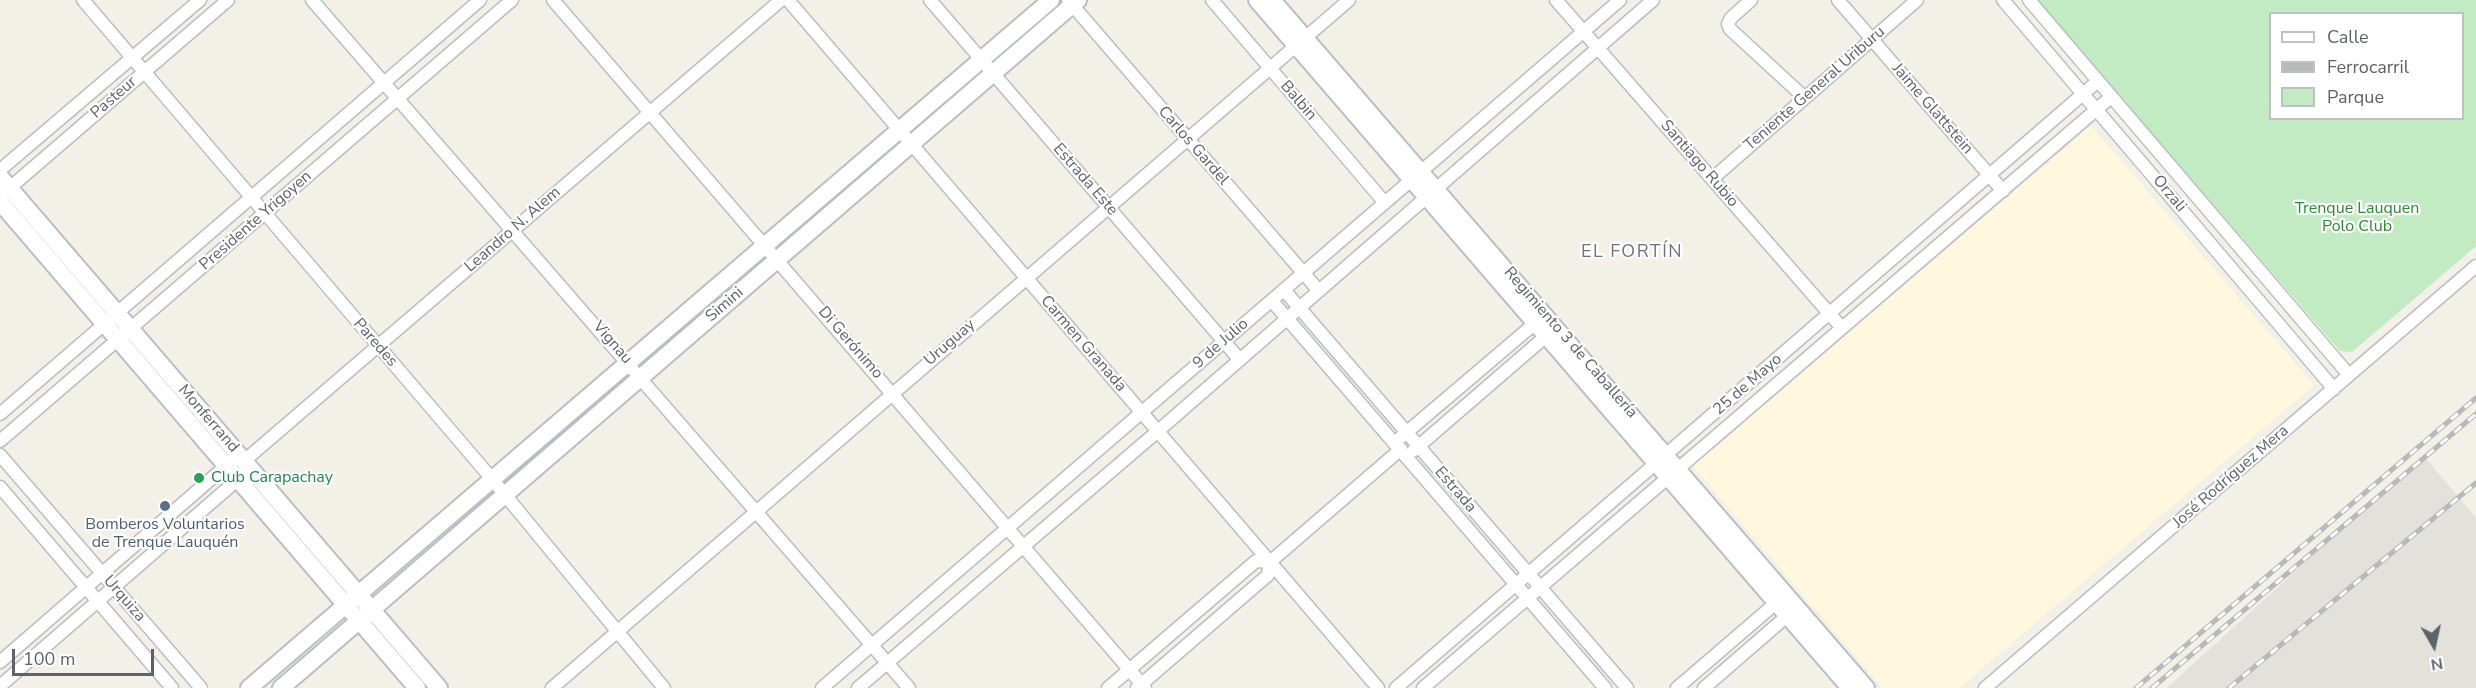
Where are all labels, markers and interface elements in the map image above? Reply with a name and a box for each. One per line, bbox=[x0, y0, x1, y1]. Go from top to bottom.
legend bbox=[2269, 12, 2464, 120]
street label: Teniente General Uriburu bbox=[1741, 23, 1889, 155]
text: Calle bbox=[2327, 25, 2369, 49]
text: Ferrocarril bbox=[2327, 55, 2409, 79]
street label: Jaime Glattstein bbox=[1887, 60, 1977, 158]
street label: Pasteur bbox=[87, 73, 141, 123]
street label: Balbin bbox=[1276, 77, 1320, 125]
text: Parque bbox=[2327, 85, 2384, 109]
street label: Carlos Gardel bbox=[1153, 103, 1233, 189]
street label: Santiago Rubio bbox=[1656, 116, 1742, 212]
street label: Estrada Este bbox=[1048, 140, 1122, 220]
street label: Presidente Yrigoyen bbox=[196, 167, 316, 275]
street label: Orzali bbox=[2148, 172, 2190, 216]
street label: Leandro N. Alem bbox=[461, 183, 565, 277]
park label: Trenque Lauquen Polo Club bbox=[2295, 199, 2419, 237]
district label: EL FORTÍN bbox=[1581, 242, 1683, 264]
street label: Regimiento 3 de Caballería bbox=[1499, 264, 1641, 422]
street label: Simini bbox=[702, 283, 748, 327]
street label: Carmen Granada bbox=[1036, 292, 1130, 396]
street label: Di Gerónimo bbox=[813, 303, 887, 383]
street label: Paredes bbox=[349, 315, 401, 371]
street label: 9 de Julio bbox=[1189, 315, 1253, 373]
street label: Uruguay bbox=[921, 316, 979, 370]
street label: Vignau bbox=[588, 318, 636, 368]
street label: 25 de Mayo bbox=[1710, 350, 1786, 420]
street label: Monferrand bbox=[173, 381, 243, 457]
street label: José Rodríguez Mera bbox=[2169, 421, 2293, 533]
street label: Estrada bbox=[1430, 463, 1480, 517]
place label: Club Carapachay bbox=[211, 468, 333, 488]
marker: Club Carapachay bbox=[192, 471, 206, 485]
marker: Bomberos Voluntarios de Trenque Lauquén bbox=[158, 499, 172, 513]
place label: Bomberos Voluntarios de Trenque Lauquén bbox=[85, 515, 245, 553]
street label: Urquiza bbox=[99, 572, 149, 626]
north arrow bbox=[2404, 616, 2464, 676]
scale bar bbox=[15, 637, 158, 675]
text: 100 m bbox=[23, 647, 75, 671]
text: N bbox=[2429, 652, 2444, 676]

